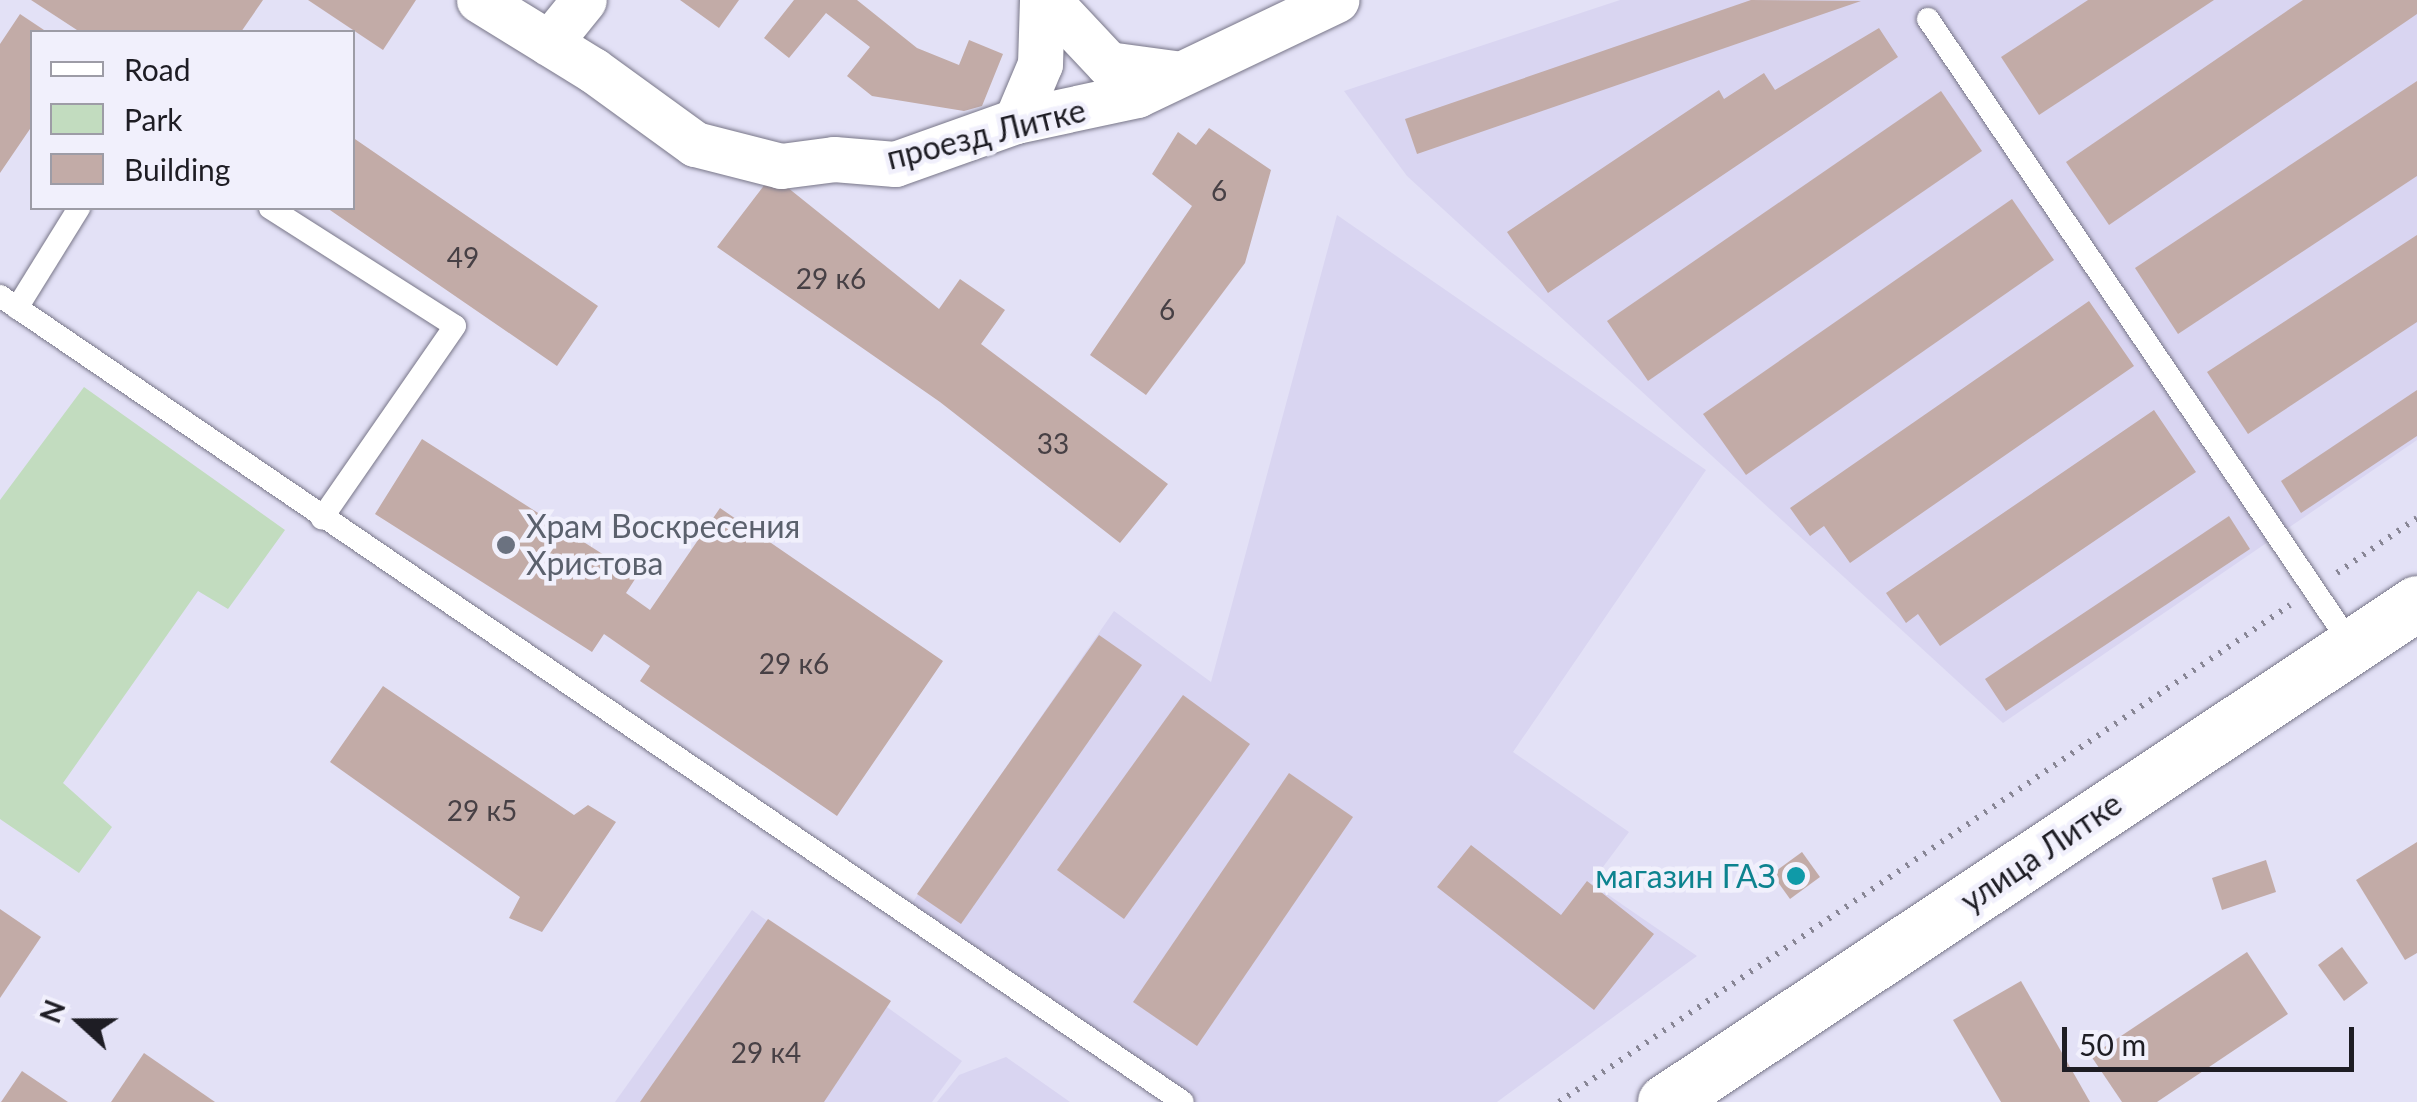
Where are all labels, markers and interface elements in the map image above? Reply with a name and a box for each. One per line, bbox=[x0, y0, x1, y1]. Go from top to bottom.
legend bbox=[30, 30, 355, 210]
text: Road bbox=[124, 51, 191, 87]
street label: проезд Литке bbox=[883, 91, 1089, 177]
text: Park bbox=[124, 101, 183, 137]
text: Building bbox=[124, 151, 230, 187]
house number: 6 bbox=[1211, 173, 1227, 207]
house number: 49 bbox=[447, 240, 479, 274]
house number: 29 к6 bbox=[796, 261, 866, 295]
house number: 6 bbox=[1159, 292, 1175, 326]
house number: 33 bbox=[1037, 426, 1069, 460]
place label: Храм Воскресения Христова bbox=[526, 508, 800, 583]
marker: Храм Воскресения Христова bbox=[495, 534, 517, 556]
house number: 29 к6 bbox=[759, 646, 829, 680]
street label: улица Литке bbox=[1953, 784, 2129, 920]
house number: 29 к5 bbox=[447, 793, 517, 827]
place label: магазин ГАЗ bbox=[1595, 857, 1776, 895]
marker: магазин ГАЗ bbox=[1785, 865, 1807, 887]
north arrow bbox=[30, 972, 130, 1072]
text: N bbox=[32, 995, 72, 1027]
scale bar bbox=[2067, 1007, 2360, 1069]
text: 50 m bbox=[2079, 1026, 2146, 1062]
house number: 29 к4 bbox=[731, 1035, 801, 1069]

